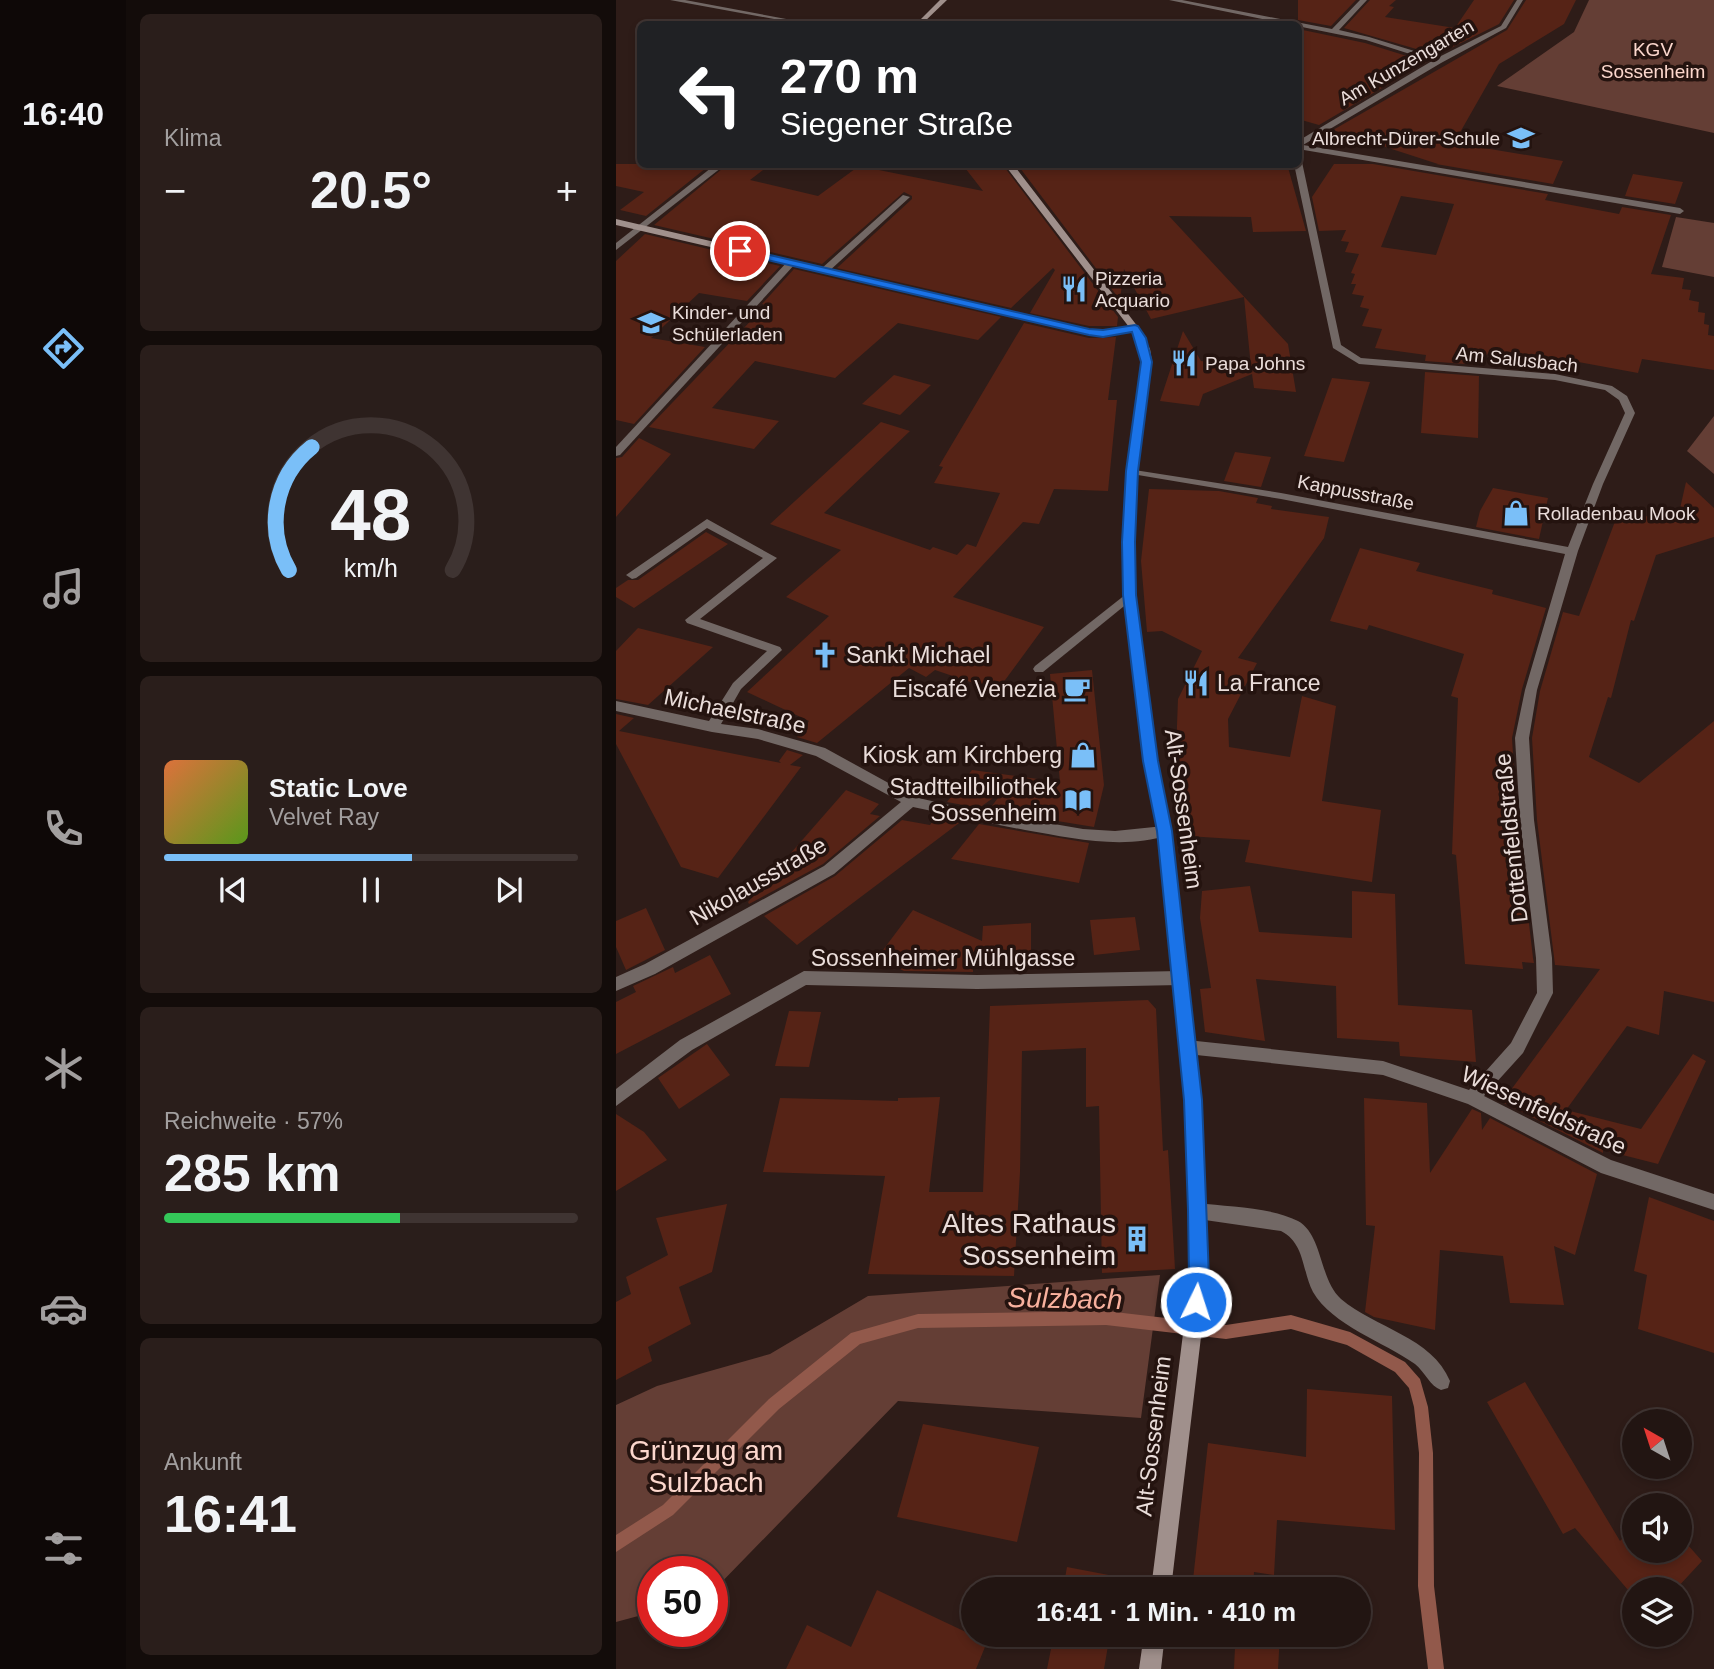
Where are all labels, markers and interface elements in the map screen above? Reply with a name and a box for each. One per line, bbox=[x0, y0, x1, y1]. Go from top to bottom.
street label: Am Kunzengarten bbox=[1335, 15, 1477, 110]
park label: KGV Sossenheim bbox=[1601, 39, 1705, 82]
icon: left bbox=[665, 49, 756, 140]
text: 270 m bbox=[780, 49, 919, 103]
text: 16:40 bbox=[22, 96, 104, 132]
text: Siegener Straße bbox=[780, 106, 1013, 142]
school or university icon: Albrecht-Dürer-Schule bbox=[1506, 123, 1536, 153]
text: Klima bbox=[164, 125, 222, 151]
place label: Albrecht-Dürer-Schule bbox=[1312, 128, 1500, 149]
text: 20.5° bbox=[310, 161, 432, 219]
text: − bbox=[164, 170, 186, 212]
text: + bbox=[556, 170, 578, 212]
pin bbox=[710, 221, 770, 281]
icon: arrive bbox=[721, 232, 759, 270]
place label: Pizzeria Acquario bbox=[1095, 268, 1170, 311]
restaurant icon: Pizzeria Acquario bbox=[1059, 274, 1089, 304]
place label: Kinder- und Schülerladen bbox=[672, 302, 783, 345]
school or university icon: Kinder- und Schülerladen bbox=[636, 308, 666, 338]
icon: directions bbox=[39, 324, 88, 373]
street label: Am Salusbach bbox=[1455, 343, 1579, 376]
restaurant icon: Papa Johns bbox=[1169, 348, 1199, 378]
place label: Papa Johns bbox=[1205, 353, 1305, 374]
street label: Kappusstraße bbox=[1296, 471, 1416, 514]
text: 48 bbox=[331, 474, 411, 555]
shop icon: Rolladenbau Mook bbox=[1501, 498, 1531, 528]
place label: Rolladenbau Mook bbox=[1537, 503, 1696, 524]
text: km/h bbox=[344, 553, 398, 581]
icon: music bbox=[39, 564, 88, 613]
church icon: Sankt Michael bbox=[810, 640, 840, 670]
place label: Sankt Michael bbox=[846, 642, 990, 668]
restaurant icon: La France bbox=[1181, 668, 1211, 698]
place label: La France bbox=[1217, 670, 1321, 696]
cafe icon: Eiscafé Venezia bbox=[1062, 674, 1092, 704]
place label: Eiscafé Venezia bbox=[892, 676, 1056, 702]
street label: Michaelstraße bbox=[662, 683, 808, 739]
street label: Alt-Sossenheim bbox=[1160, 727, 1208, 891]
shop icon: Kiosk am Kirchberg bbox=[1068, 740, 1098, 770]
place label: Kiosk am Kirchberg bbox=[863, 742, 1062, 768]
street label: Dottenfeldstraße bbox=[1489, 752, 1533, 924]
text: Static Love bbox=[269, 773, 408, 803]
place label: Stadtteilbiliothek Sossenheim bbox=[890, 774, 1057, 826]
library icon: Stadtteilbiliothek Sossenheim bbox=[1063, 785, 1093, 815]
icon: phone bbox=[39, 804, 88, 853]
text: Velvet Ray bbox=[269, 804, 379, 830]
street label: Nikolausstraße bbox=[685, 831, 831, 931]
icon: previous bbox=[214, 871, 252, 909]
icon: pause bbox=[352, 871, 390, 909]
icon: next bbox=[490, 871, 528, 909]
street label: Sossenheimer Mühlgasse bbox=[811, 945, 1075, 971]
icon: climate bbox=[39, 1044, 88, 1093]
street label: Wiesenfeldstraße bbox=[1457, 1060, 1631, 1160]
text: Reichweite · 57% bbox=[164, 1108, 343, 1134]
text: 285 km bbox=[164, 1144, 340, 1202]
place label: Altes Rathaus Sossenheim bbox=[942, 1208, 1116, 1271]
building icon: Altes Rathaus Sossenheim bbox=[1122, 1224, 1152, 1254]
position arrow bbox=[1159, 1265, 1233, 1339]
water label: Sulzbach bbox=[1007, 1282, 1123, 1315]
icon: car bbox=[39, 1284, 88, 1333]
street label: Alt-Sossenheim bbox=[1130, 1354, 1176, 1518]
north arrow bbox=[1622, 1409, 1692, 1479]
map controls bbox=[1622, 1409, 1692, 1647]
park label: Grünzug am Sulzbach bbox=[629, 1435, 783, 1498]
text: Ankunft bbox=[164, 1449, 242, 1475]
text: 16:41 bbox=[164, 1485, 297, 1543]
button: sound bbox=[1622, 1493, 1692, 1563]
icon: filters bbox=[39, 1524, 88, 1573]
speed limit sign: 50 bbox=[637, 1556, 728, 1647]
button: layers bbox=[1622, 1577, 1692, 1647]
text: 16:41 · 1 Min. · 410 m bbox=[1036, 1597, 1296, 1627]

